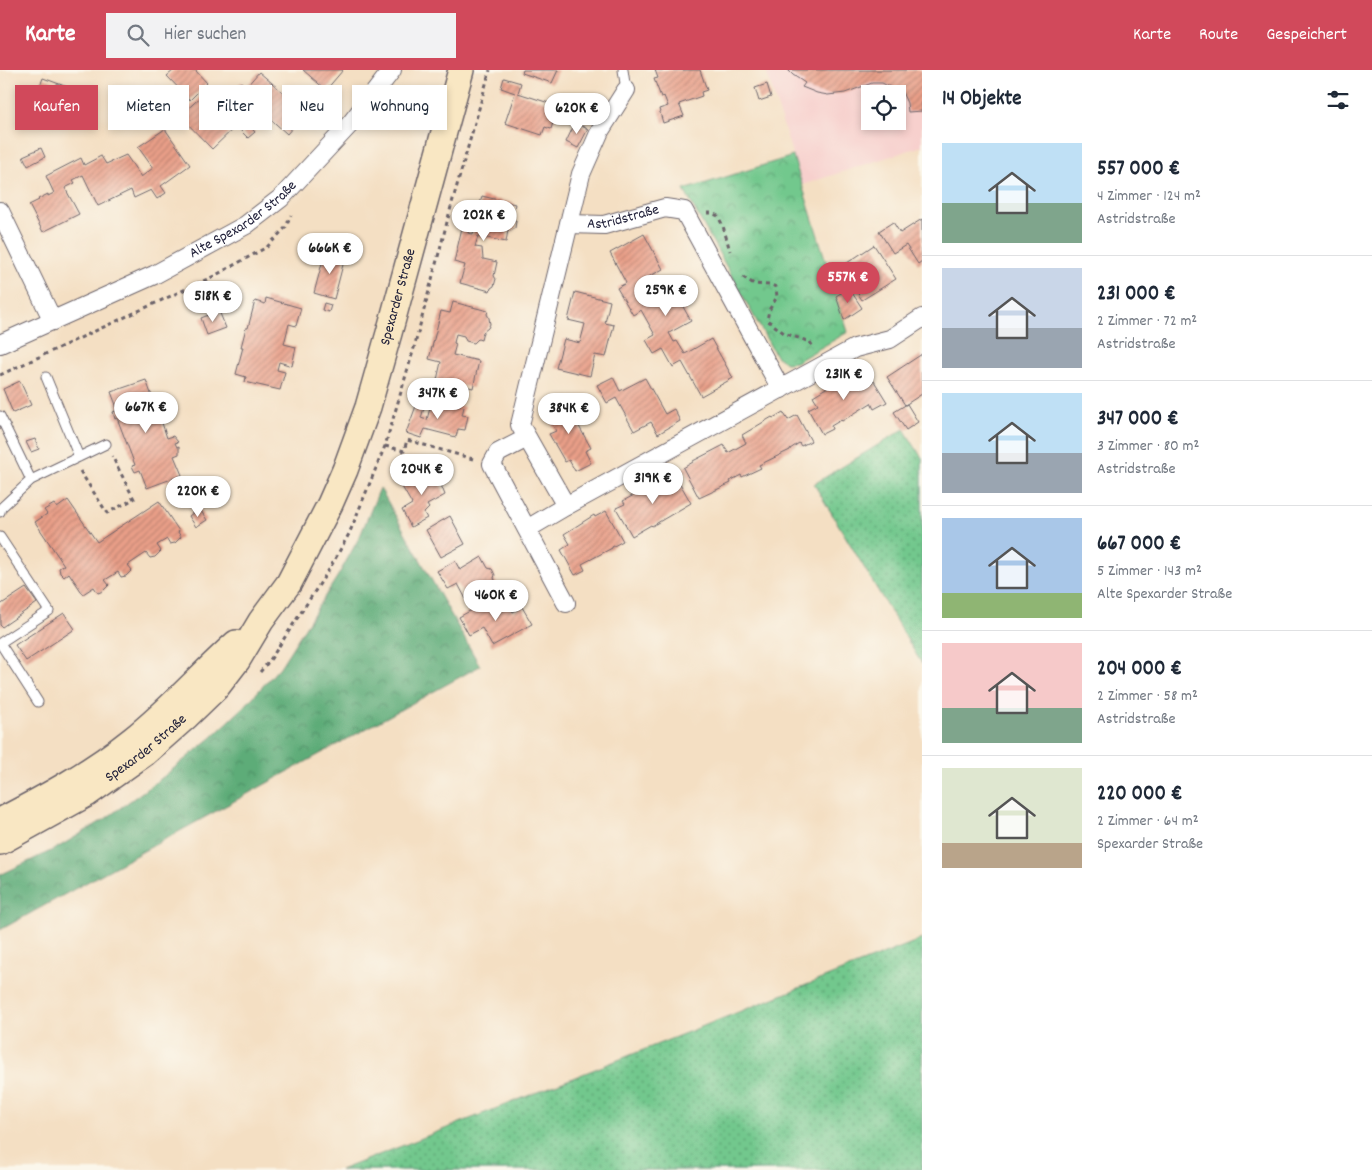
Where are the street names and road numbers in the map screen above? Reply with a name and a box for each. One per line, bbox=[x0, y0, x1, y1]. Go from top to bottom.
street label: Alte Spexarder Straße bbox=[185, 176, 303, 265]
street label: Astridstraße bbox=[587, 199, 662, 236]
street label: Spexarder Straße bbox=[375, 246, 423, 348]
street label: Spexarder Straße bbox=[101, 709, 193, 789]

